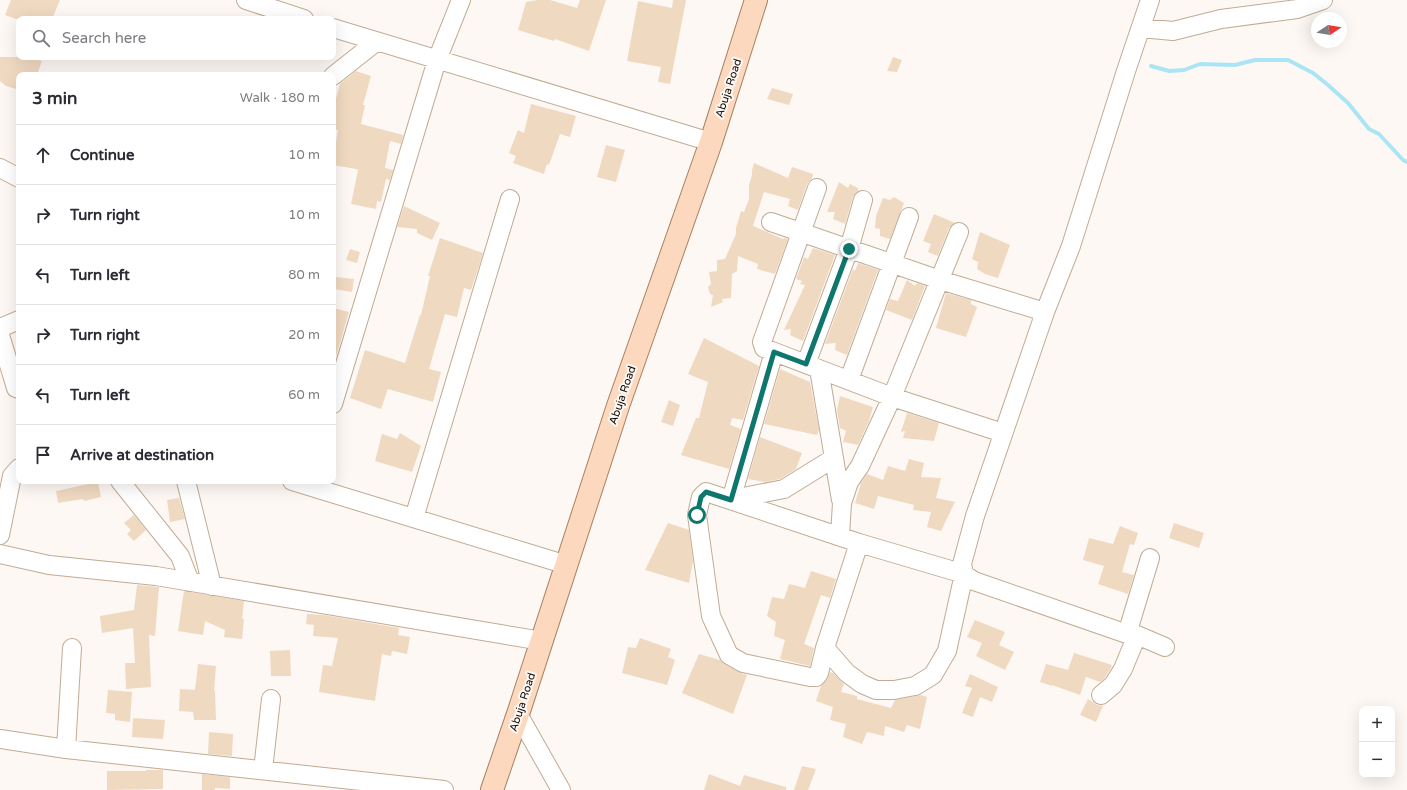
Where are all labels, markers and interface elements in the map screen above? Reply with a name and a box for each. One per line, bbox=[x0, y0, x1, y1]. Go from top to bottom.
north arrow bbox=[1311, 12, 1347, 48]
search box bbox=[16, 16, 336, 60]
icon: search bbox=[30, 27, 52, 49]
text: Search here bbox=[62, 29, 146, 47]
street label: Abuja Road bbox=[713, 57, 744, 119]
text: 3 min bbox=[32, 88, 77, 109]
text: Walk · 180 m bbox=[240, 90, 320, 106]
icon: ahead bbox=[32, 144, 54, 166]
text: Continue bbox=[70, 146, 134, 164]
text: 10 m bbox=[288, 147, 320, 163]
icon: right bbox=[32, 204, 54, 226]
text: Turn right bbox=[70, 206, 140, 224]
text: 10 m bbox=[288, 207, 320, 223]
route end bbox=[840, 240, 858, 258]
icon: left bbox=[32, 264, 54, 286]
text: Turn left bbox=[70, 266, 130, 284]
text: 80 m bbox=[288, 267, 320, 283]
icon: right bbox=[32, 324, 54, 346]
text: Turn right bbox=[70, 326, 140, 344]
text: 20 m bbox=[288, 327, 320, 343]
street label: Abuja Road bbox=[606, 364, 639, 426]
icon: left bbox=[32, 384, 54, 406]
text: Turn left bbox=[70, 386, 130, 404]
text: 60 m bbox=[288, 387, 320, 403]
icon: arrive bbox=[32, 444, 54, 466]
text: Arrive at destination bbox=[70, 446, 214, 464]
route start bbox=[688, 506, 706, 524]
street label: Abuja Road bbox=[507, 671, 538, 733]
map controls bbox=[1359, 706, 1395, 778]
button: + bbox=[1359, 706, 1395, 742]
button: − bbox=[1359, 742, 1395, 778]

